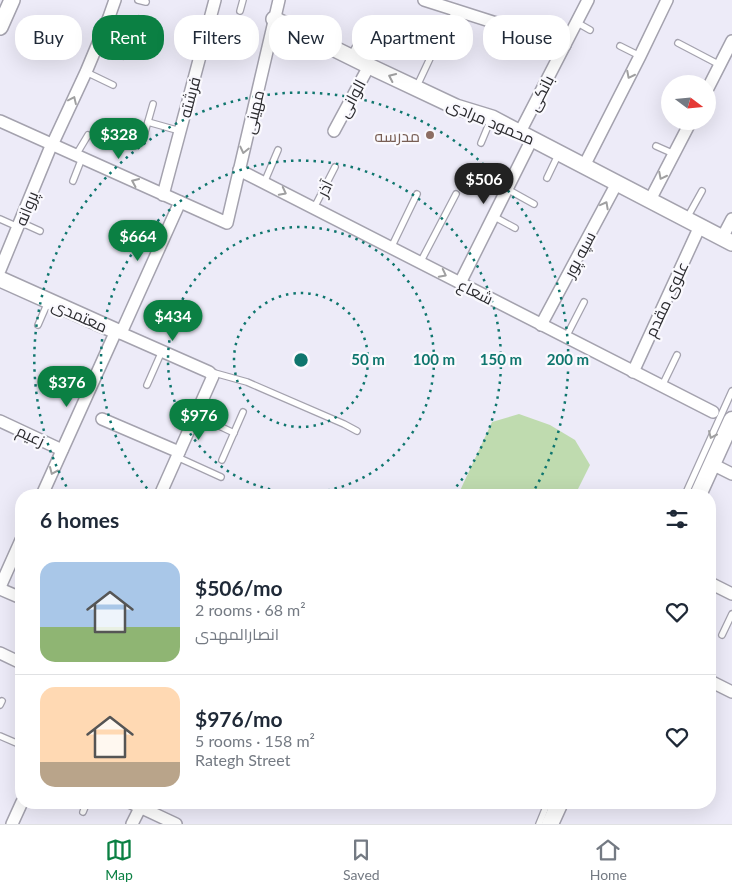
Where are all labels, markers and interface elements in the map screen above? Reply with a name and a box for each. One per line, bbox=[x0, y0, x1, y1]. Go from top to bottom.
chip: Buy bbox=[15, 15, 82, 60]
chip: Rent bbox=[92, 15, 164, 60]
chip: Filters bbox=[174, 15, 259, 60]
chip: New bbox=[269, 15, 342, 60]
chip: Apartment bbox=[352, 15, 473, 60]
chip: House bbox=[483, 15, 570, 60]
one-way arrow bbox=[626, 70, 636, 79]
one-way arrow bbox=[388, 72, 397, 83]
street label: بانکی bbox=[523, 72, 559, 115]
street label: فرشته bbox=[174, 74, 205, 120]
north arrow bbox=[661, 75, 716, 130]
map controls bbox=[661, 75, 716, 130]
street label: الوانی bbox=[333, 76, 371, 121]
street label: مهینی bbox=[239, 88, 269, 136]
street label: محمود مرادی bbox=[444, 94, 538, 150]
one-way arrow bbox=[66, 96, 77, 105]
pin: $328 bbox=[89, 118, 149, 160]
text: $328 bbox=[100, 124, 138, 143]
place label: مدرسه bbox=[374, 126, 420, 146]
marker: مدرسه bbox=[424, 129, 436, 141]
one-way arrow bbox=[239, 145, 250, 154]
pin: $506 bbox=[454, 162, 514, 205]
text: $506 bbox=[465, 169, 503, 188]
one-way arrow bbox=[658, 171, 668, 180]
street label: آذر bbox=[311, 176, 337, 201]
one-way arrow bbox=[131, 177, 140, 188]
one-way arrow bbox=[277, 186, 286, 196]
street label: پروانه bbox=[11, 187, 45, 229]
one-way arrow bbox=[599, 201, 609, 210]
pin: $664 bbox=[108, 220, 168, 262]
text: $664 bbox=[119, 226, 157, 245]
street label: سپه پور bbox=[559, 228, 602, 282]
street label: علوی مقدم bbox=[640, 258, 694, 341]
one-way arrow bbox=[438, 268, 447, 278]
street label: شعاع bbox=[454, 274, 497, 311]
street label: معتمدی bbox=[48, 294, 111, 337]
pin: $434 bbox=[143, 300, 203, 342]
text: $434 bbox=[154, 306, 192, 325]
text: 50 m bbox=[351, 350, 385, 368]
text: 100 m bbox=[413, 350, 455, 368]
text: 150 m bbox=[480, 350, 522, 368]
text: 200 m bbox=[547, 350, 589, 368]
centre of rings bbox=[292, 351, 310, 369]
pin: $376 bbox=[37, 366, 97, 408]
text: $376 bbox=[48, 372, 86, 391]
pin: $976 bbox=[169, 398, 229, 441]
text: $976 bbox=[180, 405, 218, 424]
street label: زعیم bbox=[13, 420, 48, 452]
one-way arrow bbox=[708, 430, 719, 439]
one-way arrow bbox=[48, 466, 59, 475]
icon: filters bbox=[663, 505, 691, 533]
text: 6 homes bbox=[40, 507, 119, 532]
text: $506/mo bbox=[195, 575, 283, 600]
icon: home bbox=[80, 582, 140, 642]
icon: heart bbox=[663, 598, 691, 626]
text: 2 rooms · 68 m² bbox=[195, 600, 306, 619]
text: انصارالمهدی bbox=[195, 624, 279, 643]
text: $976/mo bbox=[195, 706, 283, 731]
icon: home bbox=[80, 707, 140, 767]
icon: heart bbox=[663, 723, 691, 751]
text: 5 rooms · 158 m² bbox=[195, 731, 315, 750]
text: Rategh Street bbox=[195, 750, 290, 769]
tab: Map bbox=[105, 836, 133, 883]
tab: Saved bbox=[343, 836, 380, 883]
tab: Home bbox=[590, 836, 627, 883]

